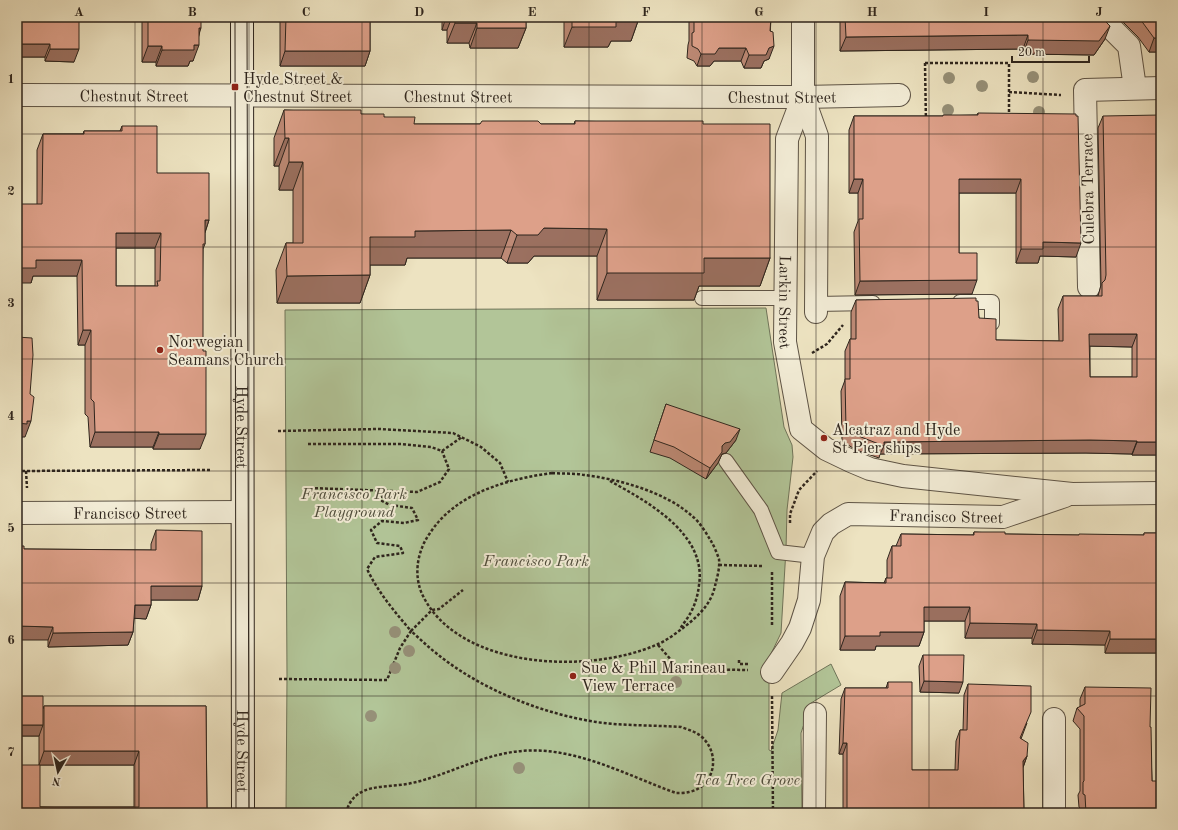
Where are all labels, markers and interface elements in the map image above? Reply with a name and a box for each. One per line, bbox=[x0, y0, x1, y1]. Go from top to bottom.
text: A bbox=[74, 6, 84, 19]
text: B bbox=[187, 6, 197, 19]
text: C bbox=[302, 6, 310, 19]
text: D bbox=[414, 6, 424, 19]
text: E bbox=[528, 6, 537, 19]
text: F bbox=[642, 6, 651, 19]
text: G bbox=[754, 6, 764, 19]
text: H bbox=[867, 6, 878, 19]
text: I bbox=[983, 6, 989, 19]
text: J bbox=[1095, 6, 1103, 19]
scale bar bbox=[1012, 38, 1089, 64]
text: 20 m bbox=[1018, 47, 1045, 59]
place label: Hyde Street & Chestnut Street bbox=[243, 72, 352, 106]
text: 1 bbox=[7, 73, 15, 86]
marker: Hyde Street & Chestnut Street bbox=[230, 82, 240, 92]
street label: Chestnut Street bbox=[79, 89, 189, 105]
street label: Chestnut Street bbox=[403, 90, 513, 106]
street label: Chestnut Street bbox=[727, 90, 837, 107]
street label: Culebra Terrace bbox=[1080, 133, 1098, 245]
text: 2 bbox=[7, 185, 15, 198]
street label: Larkin Street bbox=[775, 255, 792, 351]
text: 3 bbox=[7, 297, 15, 310]
place label: Norwegian Seamans Church bbox=[168, 335, 284, 369]
marker: Norwegian Seamans Church bbox=[155, 345, 165, 355]
street label: Hyde Street bbox=[232, 385, 249, 469]
text: 4 bbox=[7, 410, 15, 423]
place label: Alcatraz and Hyde St Pier ships bbox=[832, 423, 960, 457]
marker: Alcatraz and Hyde St Pier ships bbox=[819, 433, 829, 443]
park label: Francisco Park Playground bbox=[300, 487, 407, 521]
street label: Francisco Street bbox=[73, 506, 187, 523]
street label: Francisco Street bbox=[889, 509, 1004, 527]
text: 5 bbox=[7, 522, 15, 535]
park label: Francisco Park bbox=[482, 554, 589, 570]
text: 6 bbox=[7, 634, 15, 647]
place label: Sue & Phil Marineau View Terrace bbox=[581, 661, 726, 695]
marker: Sue & Phil Marineau View Terrace bbox=[568, 671, 578, 681]
street label: Hyde Street bbox=[233, 709, 249, 793]
text: 7 bbox=[7, 746, 15, 759]
north arrow bbox=[38, 752, 78, 792]
park label: Tea Tree Grove bbox=[694, 773, 801, 789]
text: N bbox=[51, 774, 62, 786]

